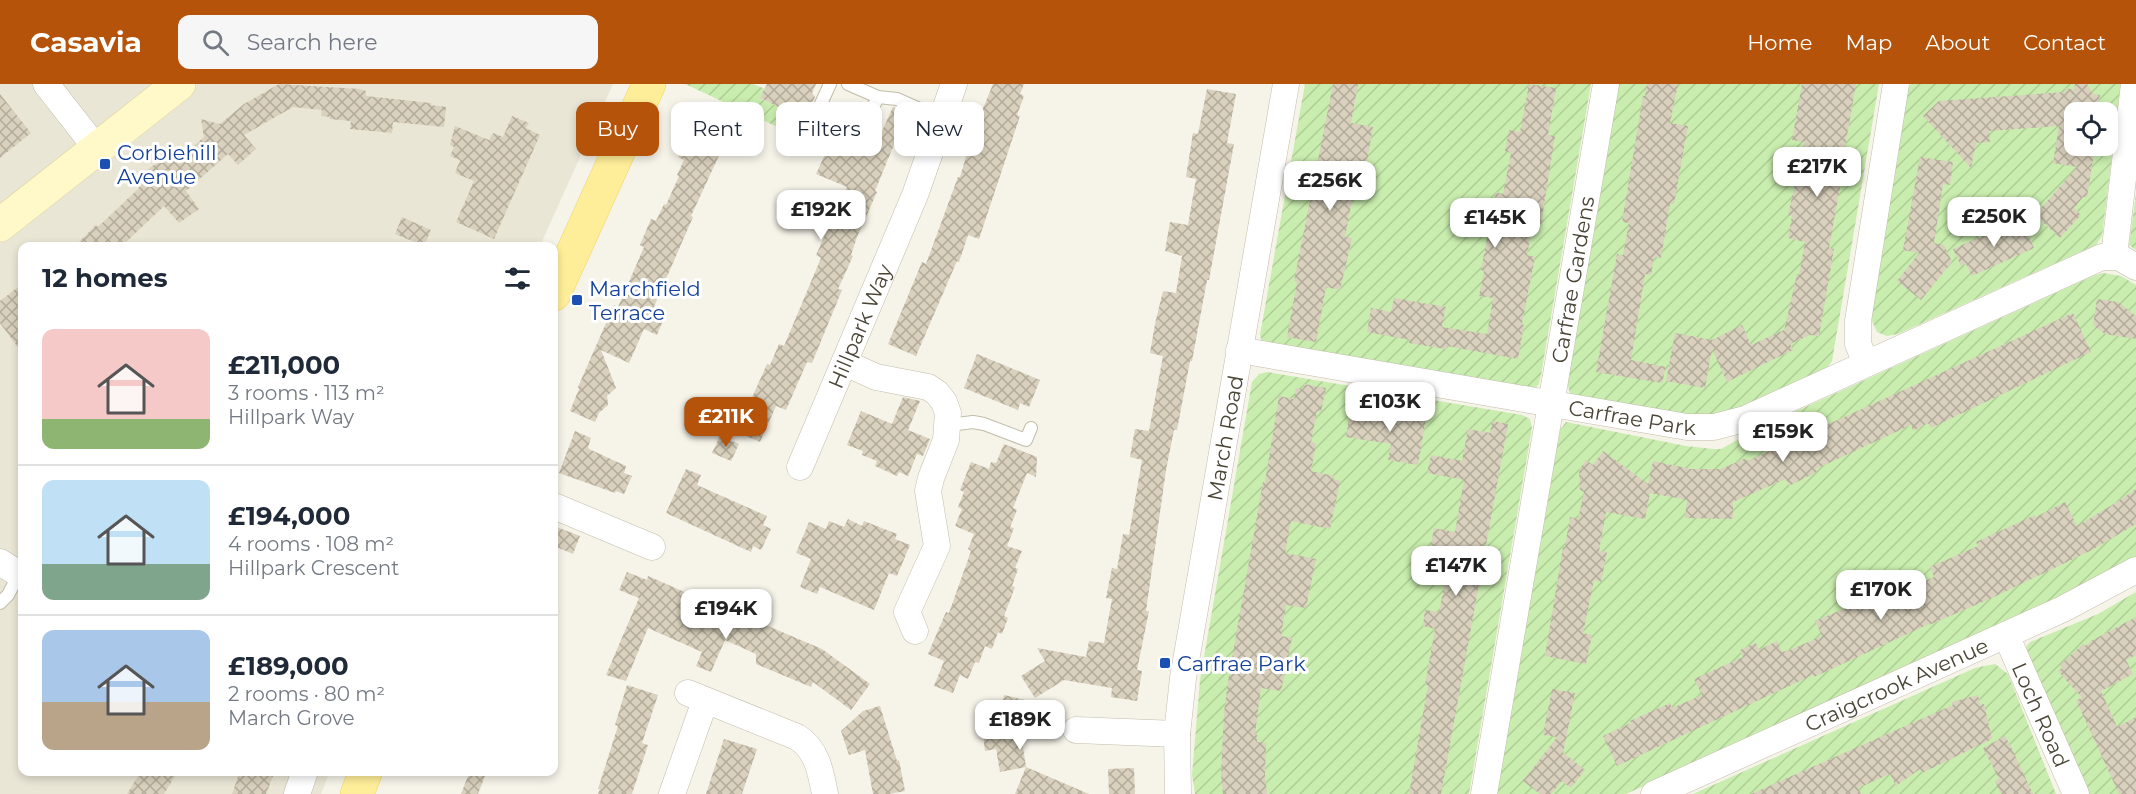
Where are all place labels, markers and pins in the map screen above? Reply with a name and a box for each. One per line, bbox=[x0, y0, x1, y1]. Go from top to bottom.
place label: Corbiehill Avenue bbox=[117, 140, 217, 189]
pin: £217K bbox=[1775, 147, 1859, 198]
marker: Corbiehill Avenue bbox=[98, 157, 112, 171]
pin: £256K bbox=[1288, 161, 1372, 212]
pin: £192K bbox=[779, 190, 863, 241]
pin: £250K bbox=[1952, 197, 2036, 248]
pin: £145K bbox=[1453, 198, 1537, 249]
place label: Marchfield Terrace bbox=[589, 276, 701, 325]
marker: Marchfield Terrace bbox=[570, 293, 584, 307]
pin: £103K bbox=[1348, 382, 1432, 433]
pin: £211K bbox=[684, 397, 768, 448]
pin: £159K bbox=[1741, 412, 1825, 463]
pin: £147K bbox=[1414, 546, 1498, 597]
pin: £170K bbox=[1839, 570, 1923, 621]
pin: £194K bbox=[684, 589, 768, 640]
place label: Carfrae Park bbox=[1177, 651, 1306, 676]
marker: Carfrae Park bbox=[1158, 656, 1172, 670]
pin: £189K bbox=[978, 700, 1062, 751]

